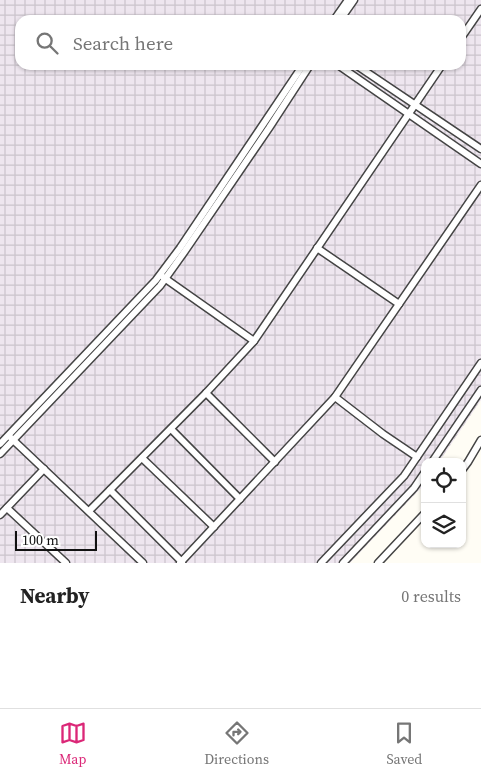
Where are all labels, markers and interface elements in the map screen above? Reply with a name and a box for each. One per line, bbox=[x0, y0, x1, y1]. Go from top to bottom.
search box bbox=[15, 15, 466, 70]
icon: search bbox=[33, 29, 61, 57]
text: Search here bbox=[73, 30, 173, 56]
map controls bbox=[421, 458, 466, 548]
button: locate bbox=[421, 458, 466, 503]
button: layers bbox=[421, 503, 466, 548]
scale bar bbox=[15, 528, 98, 551]
text: 100 m bbox=[22, 530, 59, 550]
text: Nearby bbox=[20, 581, 90, 610]
text: 0 results bbox=[401, 585, 461, 607]
tab: Map bbox=[59, 719, 87, 769]
tab: Directions bbox=[204, 719, 269, 769]
tab: Saved bbox=[386, 719, 422, 769]

